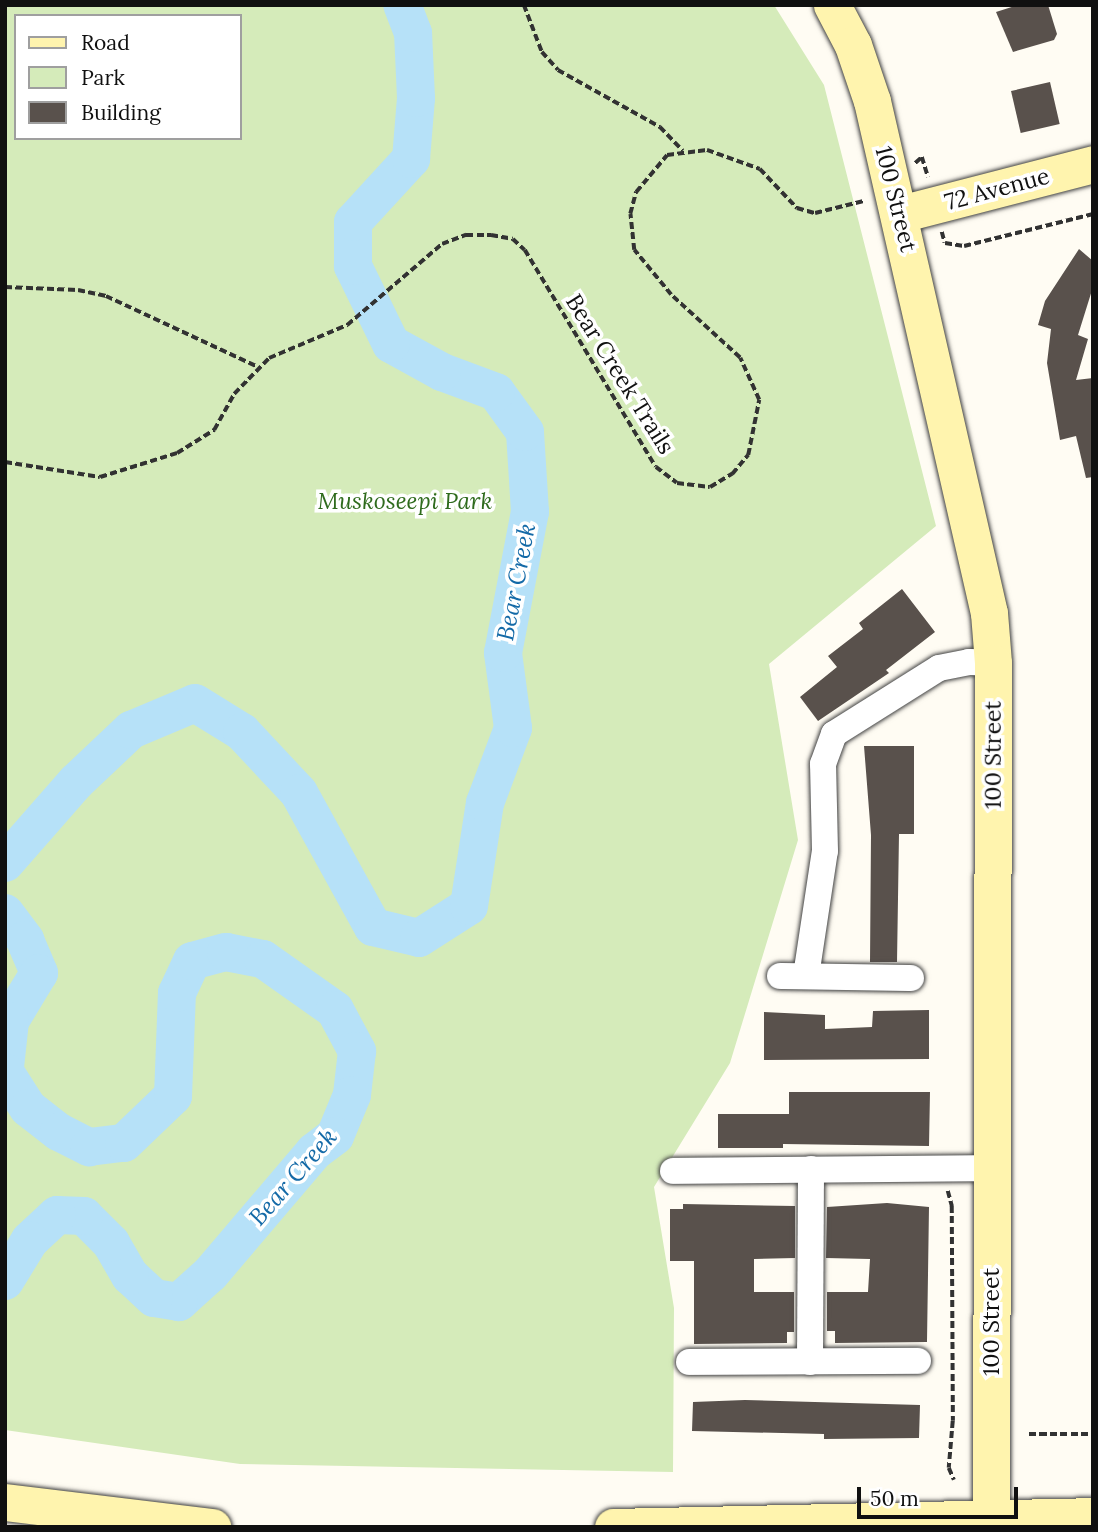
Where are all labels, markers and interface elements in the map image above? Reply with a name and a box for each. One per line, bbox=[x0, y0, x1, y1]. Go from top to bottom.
legend bbox=[14, 14, 242, 140]
text: Road bbox=[81, 29, 130, 56]
text: Park bbox=[81, 64, 125, 91]
text: Building bbox=[81, 99, 161, 126]
street label: 100 Street bbox=[870, 143, 922, 255]
street label: 72 Avenue bbox=[942, 162, 1052, 216]
street label: Bear Creek Trails bbox=[560, 289, 680, 459]
park label: Muskoseepi Park bbox=[318, 487, 492, 515]
water label: Bear Creek bbox=[490, 521, 542, 643]
street label: 100 Street bbox=[979, 701, 1007, 809]
water label: Bear Creek bbox=[243, 1123, 343, 1231]
street label: 100 Street bbox=[977, 1268, 1005, 1376]
scale bar bbox=[860, 1472, 1021, 1516]
text: 50 m bbox=[870, 1485, 919, 1512]

